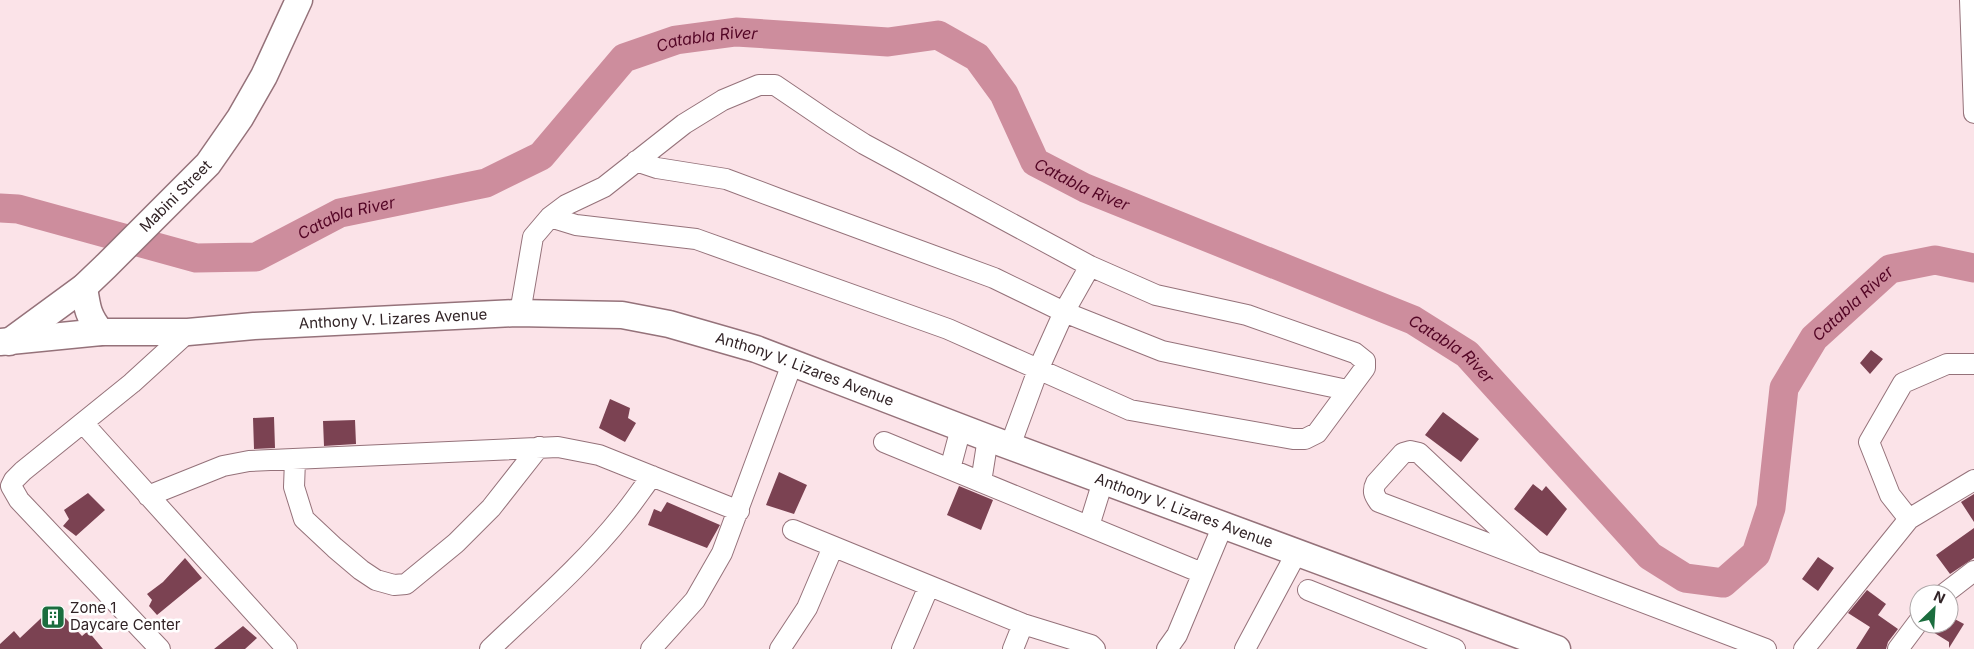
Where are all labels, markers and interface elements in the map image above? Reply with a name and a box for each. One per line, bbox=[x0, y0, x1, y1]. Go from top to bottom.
water label: Catabla River bbox=[653, 22, 759, 56]
water label: Catabla River bbox=[1031, 153, 1133, 215]
street label: Mabini Street bbox=[135, 156, 215, 236]
water label: Catabla River bbox=[294, 192, 398, 244]
water label: Catabla River bbox=[1808, 261, 1898, 345]
street label: Anthony V. Lizares Avenue bbox=[298, 304, 488, 333]
water label: Catabla River bbox=[1405, 310, 1499, 388]
street label: Anthony V. Lizares Avenue bbox=[713, 328, 897, 410]
street label: Anthony V. Lizares Avenue bbox=[1092, 469, 1276, 552]
north arrow bbox=[1909, 584, 1959, 634]
text: N bbox=[1931, 587, 1948, 607]
place label: Zone 1 Daycare Center bbox=[70, 598, 181, 634]
building icon: Zone 1 Daycare Center bbox=[40, 604, 66, 630]

